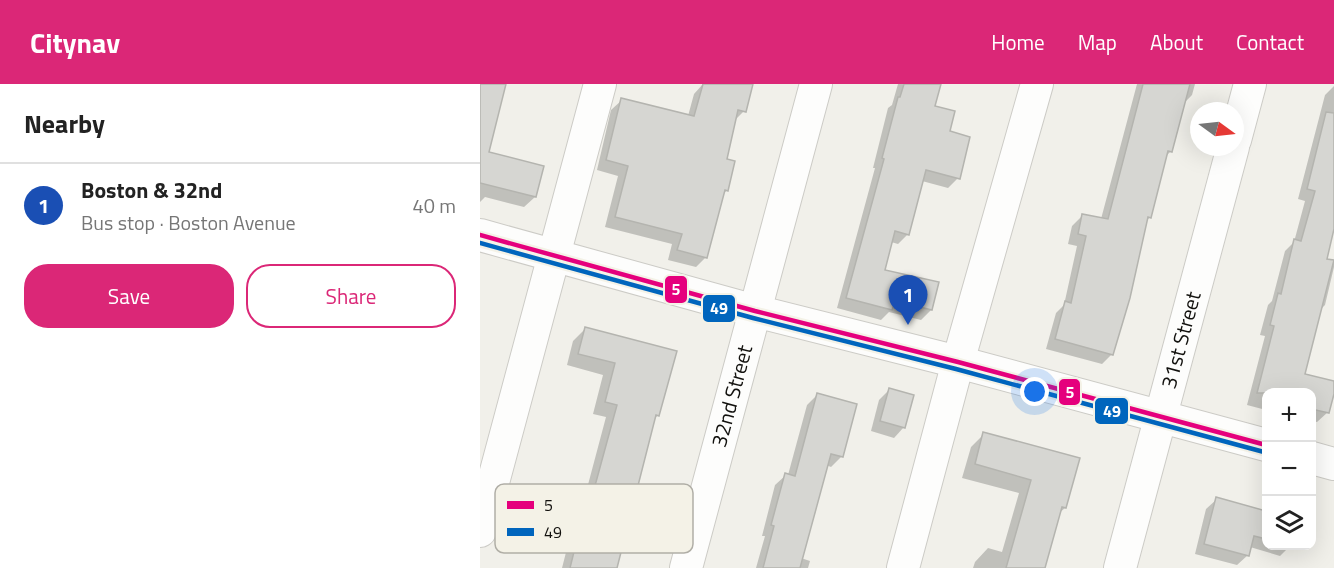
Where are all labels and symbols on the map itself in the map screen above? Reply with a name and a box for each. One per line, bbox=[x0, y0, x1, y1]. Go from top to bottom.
north arrow bbox=[1190, 102, 1244, 156]
line badge: 5 bbox=[664, 275, 688, 304]
pin: 1 bbox=[888, 276, 928, 325]
text: 5 bbox=[672, 277, 681, 301]
street label: 31st Street bbox=[1152, 287, 1209, 392]
line badge: 49 bbox=[702, 294, 736, 323]
text: 49 bbox=[710, 296, 728, 320]
street label: 32nd Street bbox=[702, 341, 760, 451]
your location bbox=[1020, 377, 1049, 406]
line badge: 5 bbox=[1058, 378, 1081, 406]
text: 5 bbox=[1066, 380, 1075, 404]
line badge: 49 bbox=[1094, 397, 1129, 425]
text: 49 bbox=[1103, 399, 1121, 423]
legend bbox=[495, 484, 693, 553]
text: 5 bbox=[544, 493, 553, 517]
text: 49 bbox=[544, 520, 562, 544]

